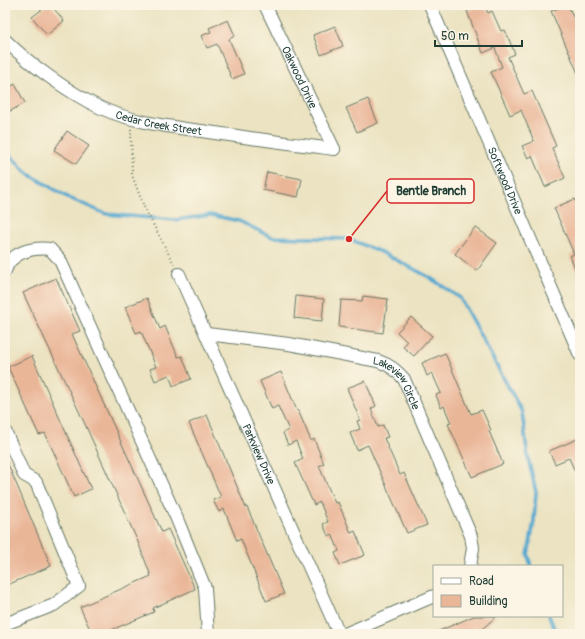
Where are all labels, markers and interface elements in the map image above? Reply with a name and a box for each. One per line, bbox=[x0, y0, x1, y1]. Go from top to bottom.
scale bar bbox=[435, 22, 522, 48]
text: 50 m bbox=[441, 29, 469, 44]
street label: Oakwood Drive bbox=[279, 44, 320, 111]
street label: Cedar Creek Street bbox=[114, 108, 203, 138]
street label: Softwood Drive bbox=[485, 145, 525, 217]
callout: Bentle Branch bbox=[387, 179, 474, 203]
text: Bentle Branch bbox=[396, 184, 466, 199]
street label: Lakeview Circle bbox=[372, 354, 423, 412]
street label: Parkview Drive bbox=[239, 422, 278, 487]
legend bbox=[433, 565, 563, 617]
text: Road bbox=[469, 574, 494, 589]
text: Building bbox=[469, 594, 508, 609]

